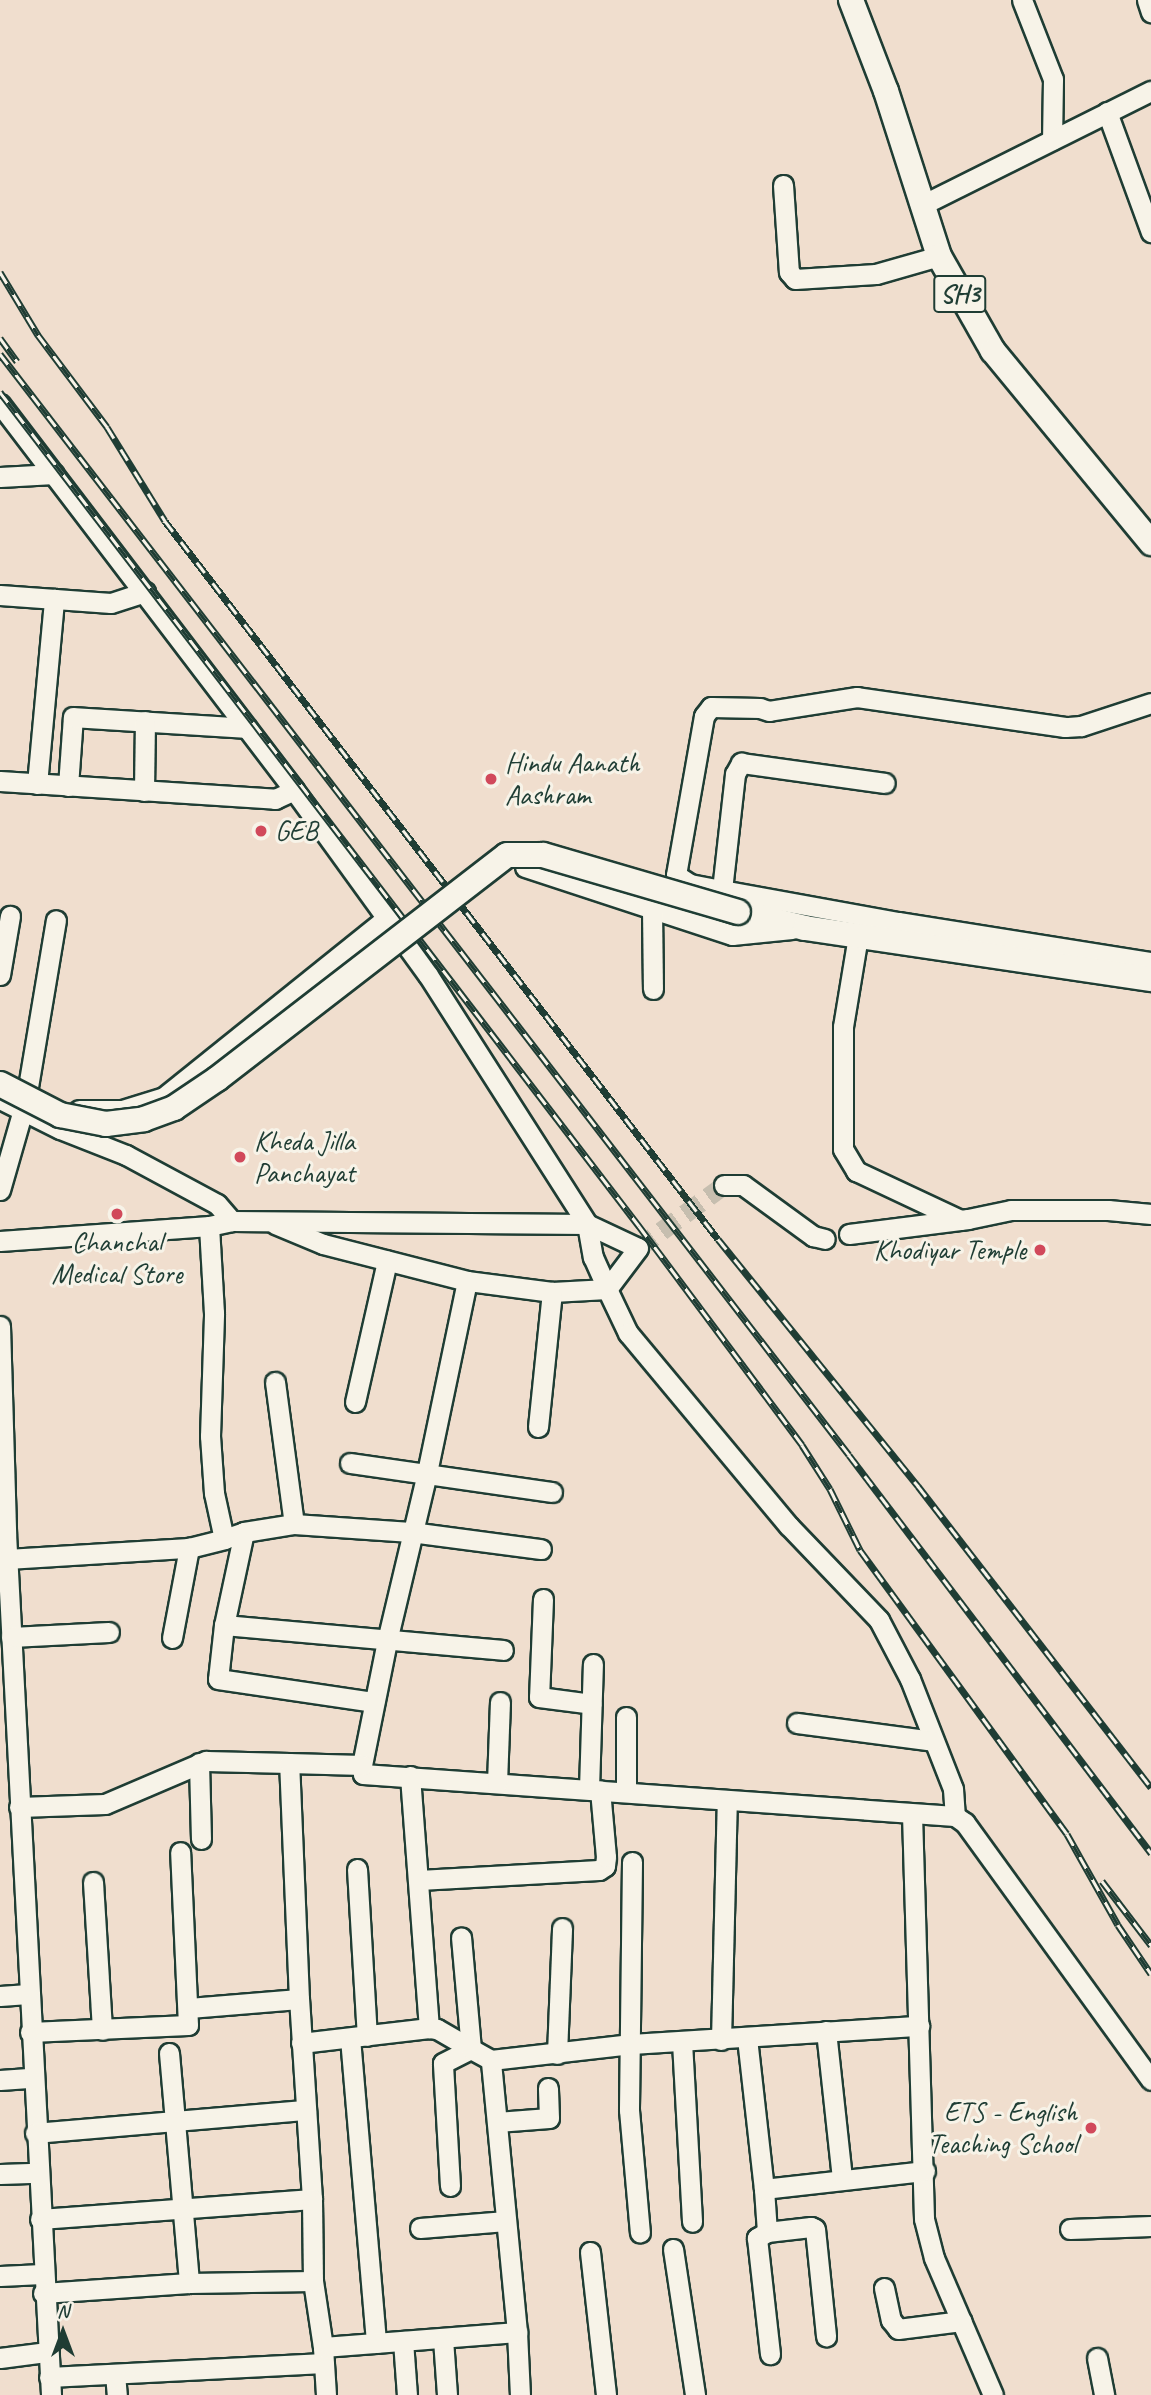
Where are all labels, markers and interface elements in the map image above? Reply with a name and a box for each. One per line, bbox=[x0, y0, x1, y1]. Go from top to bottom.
road number: SH3 bbox=[932, 272, 988, 316]
place label: Hindu Aanath Aashram bbox=[505, 746, 639, 812]
marker: Hindu Aanath Aashram bbox=[483, 771, 499, 787]
place label: GEB bbox=[275, 814, 318, 848]
marker: GEB bbox=[253, 823, 269, 839]
place label: Kheda Jilla Panchayat bbox=[254, 1124, 355, 1190]
marker: Kheda Jilla Panchayat bbox=[232, 1149, 248, 1165]
marker: Chanchal Medical Store bbox=[109, 1206, 125, 1222]
place label: Chanchal Medical Store bbox=[52, 1225, 182, 1291]
place label: Khodiyar Temple bbox=[875, 1233, 1026, 1267]
marker: Khodiyar Temple bbox=[1032, 1242, 1048, 1258]
place label: ETS - English Teaching School bbox=[929, 2095, 1077, 2161]
marker: ETS - English Teaching School bbox=[1083, 2120, 1099, 2136]
north arrow bbox=[28, 2297, 98, 2367]
text: N bbox=[57, 2299, 69, 2323]

